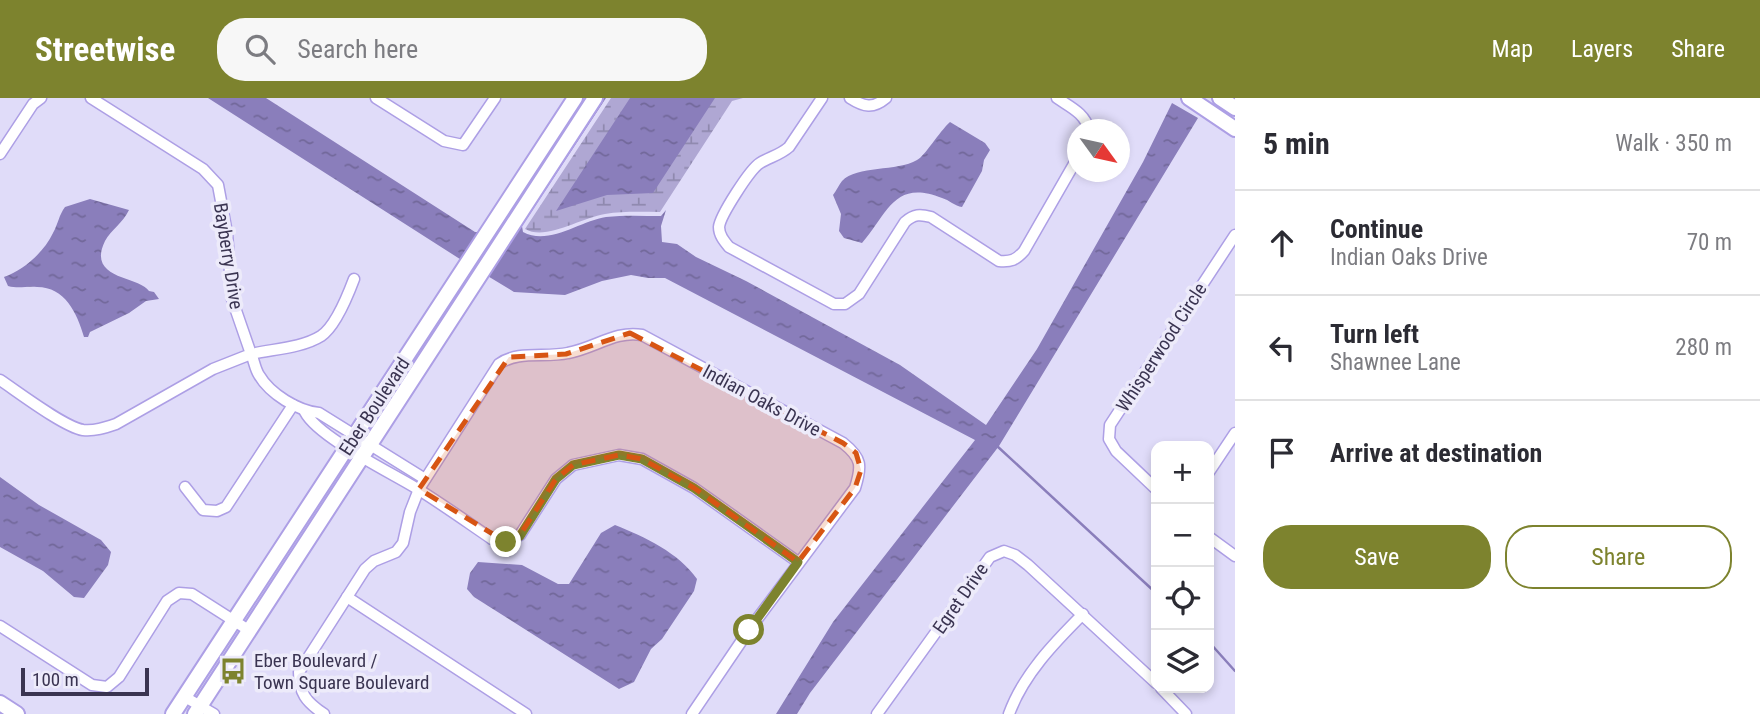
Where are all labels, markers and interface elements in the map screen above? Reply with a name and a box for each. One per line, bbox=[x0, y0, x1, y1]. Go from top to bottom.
search box bbox=[217, 18, 707, 81]
text: Streetwise bbox=[35, 30, 175, 69]
icon: search bbox=[241, 30, 279, 68]
text: Search here bbox=[297, 34, 418, 64]
text: Map bbox=[1492, 35, 1533, 63]
text: Layers bbox=[1571, 35, 1633, 63]
text: Share bbox=[1671, 35, 1725, 63]
north arrow bbox=[1067, 119, 1130, 182]
text: 5 min bbox=[1263, 126, 1330, 161]
text: Walk · 350 m bbox=[1615, 130, 1732, 157]
street label: Bayberry Drive bbox=[209, 201, 248, 311]
text: Continue bbox=[1330, 214, 1423, 244]
icon: ahead bbox=[1263, 224, 1301, 262]
text: 70 m bbox=[1687, 229, 1732, 256]
text: Indian Oaks Drive bbox=[1330, 244, 1488, 271]
street label: Whisperwood Circle bbox=[1111, 279, 1212, 416]
text: Turn left bbox=[1330, 319, 1419, 349]
icon: left bbox=[1263, 329, 1301, 367]
text: 280 m bbox=[1675, 334, 1732, 361]
text: Shawnee Lane bbox=[1330, 349, 1461, 376]
street label: Eber Boulevard bbox=[334, 353, 415, 460]
street label: Indian Oaks Drive bbox=[699, 360, 825, 441]
icon: arrive bbox=[1263, 434, 1301, 472]
text: Arrive at destination bbox=[1330, 438, 1542, 468]
map controls bbox=[1151, 441, 1214, 693]
button: + bbox=[1151, 441, 1214, 504]
button: − bbox=[1151, 504, 1214, 567]
button: Save bbox=[1263, 525, 1491, 589]
button: Share bbox=[1505, 525, 1732, 589]
route end bbox=[490, 526, 521, 557]
street label: Egret Drive bbox=[928, 558, 993, 638]
button: locate bbox=[1151, 567, 1214, 630]
route start bbox=[733, 614, 764, 645]
button: layers bbox=[1151, 630, 1214, 693]
place label: Eber Boulevard / Town Square Boulevard bbox=[254, 649, 429, 694]
bus stop icon: Eber Boulevard / Town Square Boulevard bbox=[218, 656, 248, 686]
scale bar bbox=[21, 665, 149, 697]
text: 100 m bbox=[32, 668, 79, 691]

